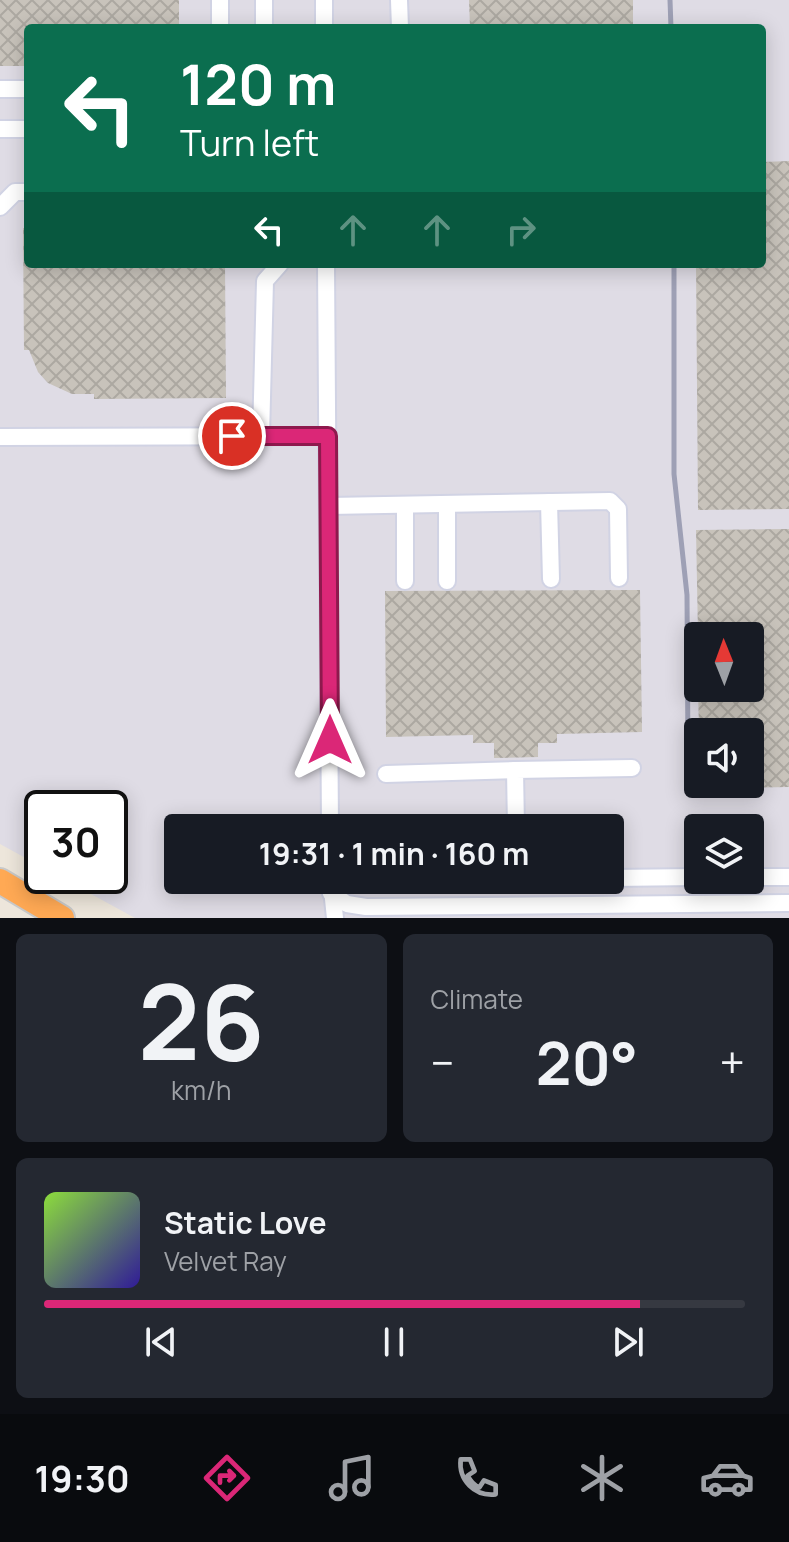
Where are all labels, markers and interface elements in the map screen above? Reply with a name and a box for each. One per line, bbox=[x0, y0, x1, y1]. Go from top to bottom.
text: 120 m bbox=[180, 45, 336, 122]
icon: left bbox=[48, 56, 152, 160]
text: Turn left bbox=[180, 118, 319, 167]
icon: left bbox=[247, 208, 291, 252]
icon: ahead bbox=[331, 208, 375, 252]
icon: ahead bbox=[415, 208, 459, 252]
icon: right bbox=[499, 208, 543, 252]
pin bbox=[198, 402, 266, 470]
icon: arrive bbox=[210, 414, 254, 458]
north arrow bbox=[684, 622, 764, 702]
map controls bbox=[684, 622, 764, 894]
position arrow bbox=[288, 698, 372, 782]
button: sound bbox=[684, 718, 764, 798]
speed limit sign: 30 bbox=[24, 790, 128, 894]
button: layers bbox=[684, 814, 764, 894]
text: 19:31 · 1 min · 160 m bbox=[259, 833, 529, 874]
text: 26 bbox=[138, 949, 265, 1091]
text: Climate bbox=[431, 981, 523, 1017]
text: 20° bbox=[536, 1021, 638, 1103]
text: − bbox=[431, 1032, 454, 1092]
text: + bbox=[720, 1032, 745, 1092]
text: km/h bbox=[171, 1072, 231, 1108]
text: Static Love bbox=[164, 1202, 327, 1243]
text: Velvet Ray bbox=[164, 1243, 287, 1279]
icon: previous bbox=[139, 1320, 183, 1364]
icon: pause bbox=[372, 1320, 416, 1364]
icon: next bbox=[606, 1320, 650, 1364]
icon: directions bbox=[199, 1450, 255, 1506]
icon: music bbox=[324, 1450, 380, 1506]
icon: phone bbox=[449, 1450, 505, 1506]
icon: climate bbox=[574, 1450, 630, 1506]
icon: car bbox=[699, 1450, 755, 1506]
text: 19:30 bbox=[34, 1454, 130, 1503]

